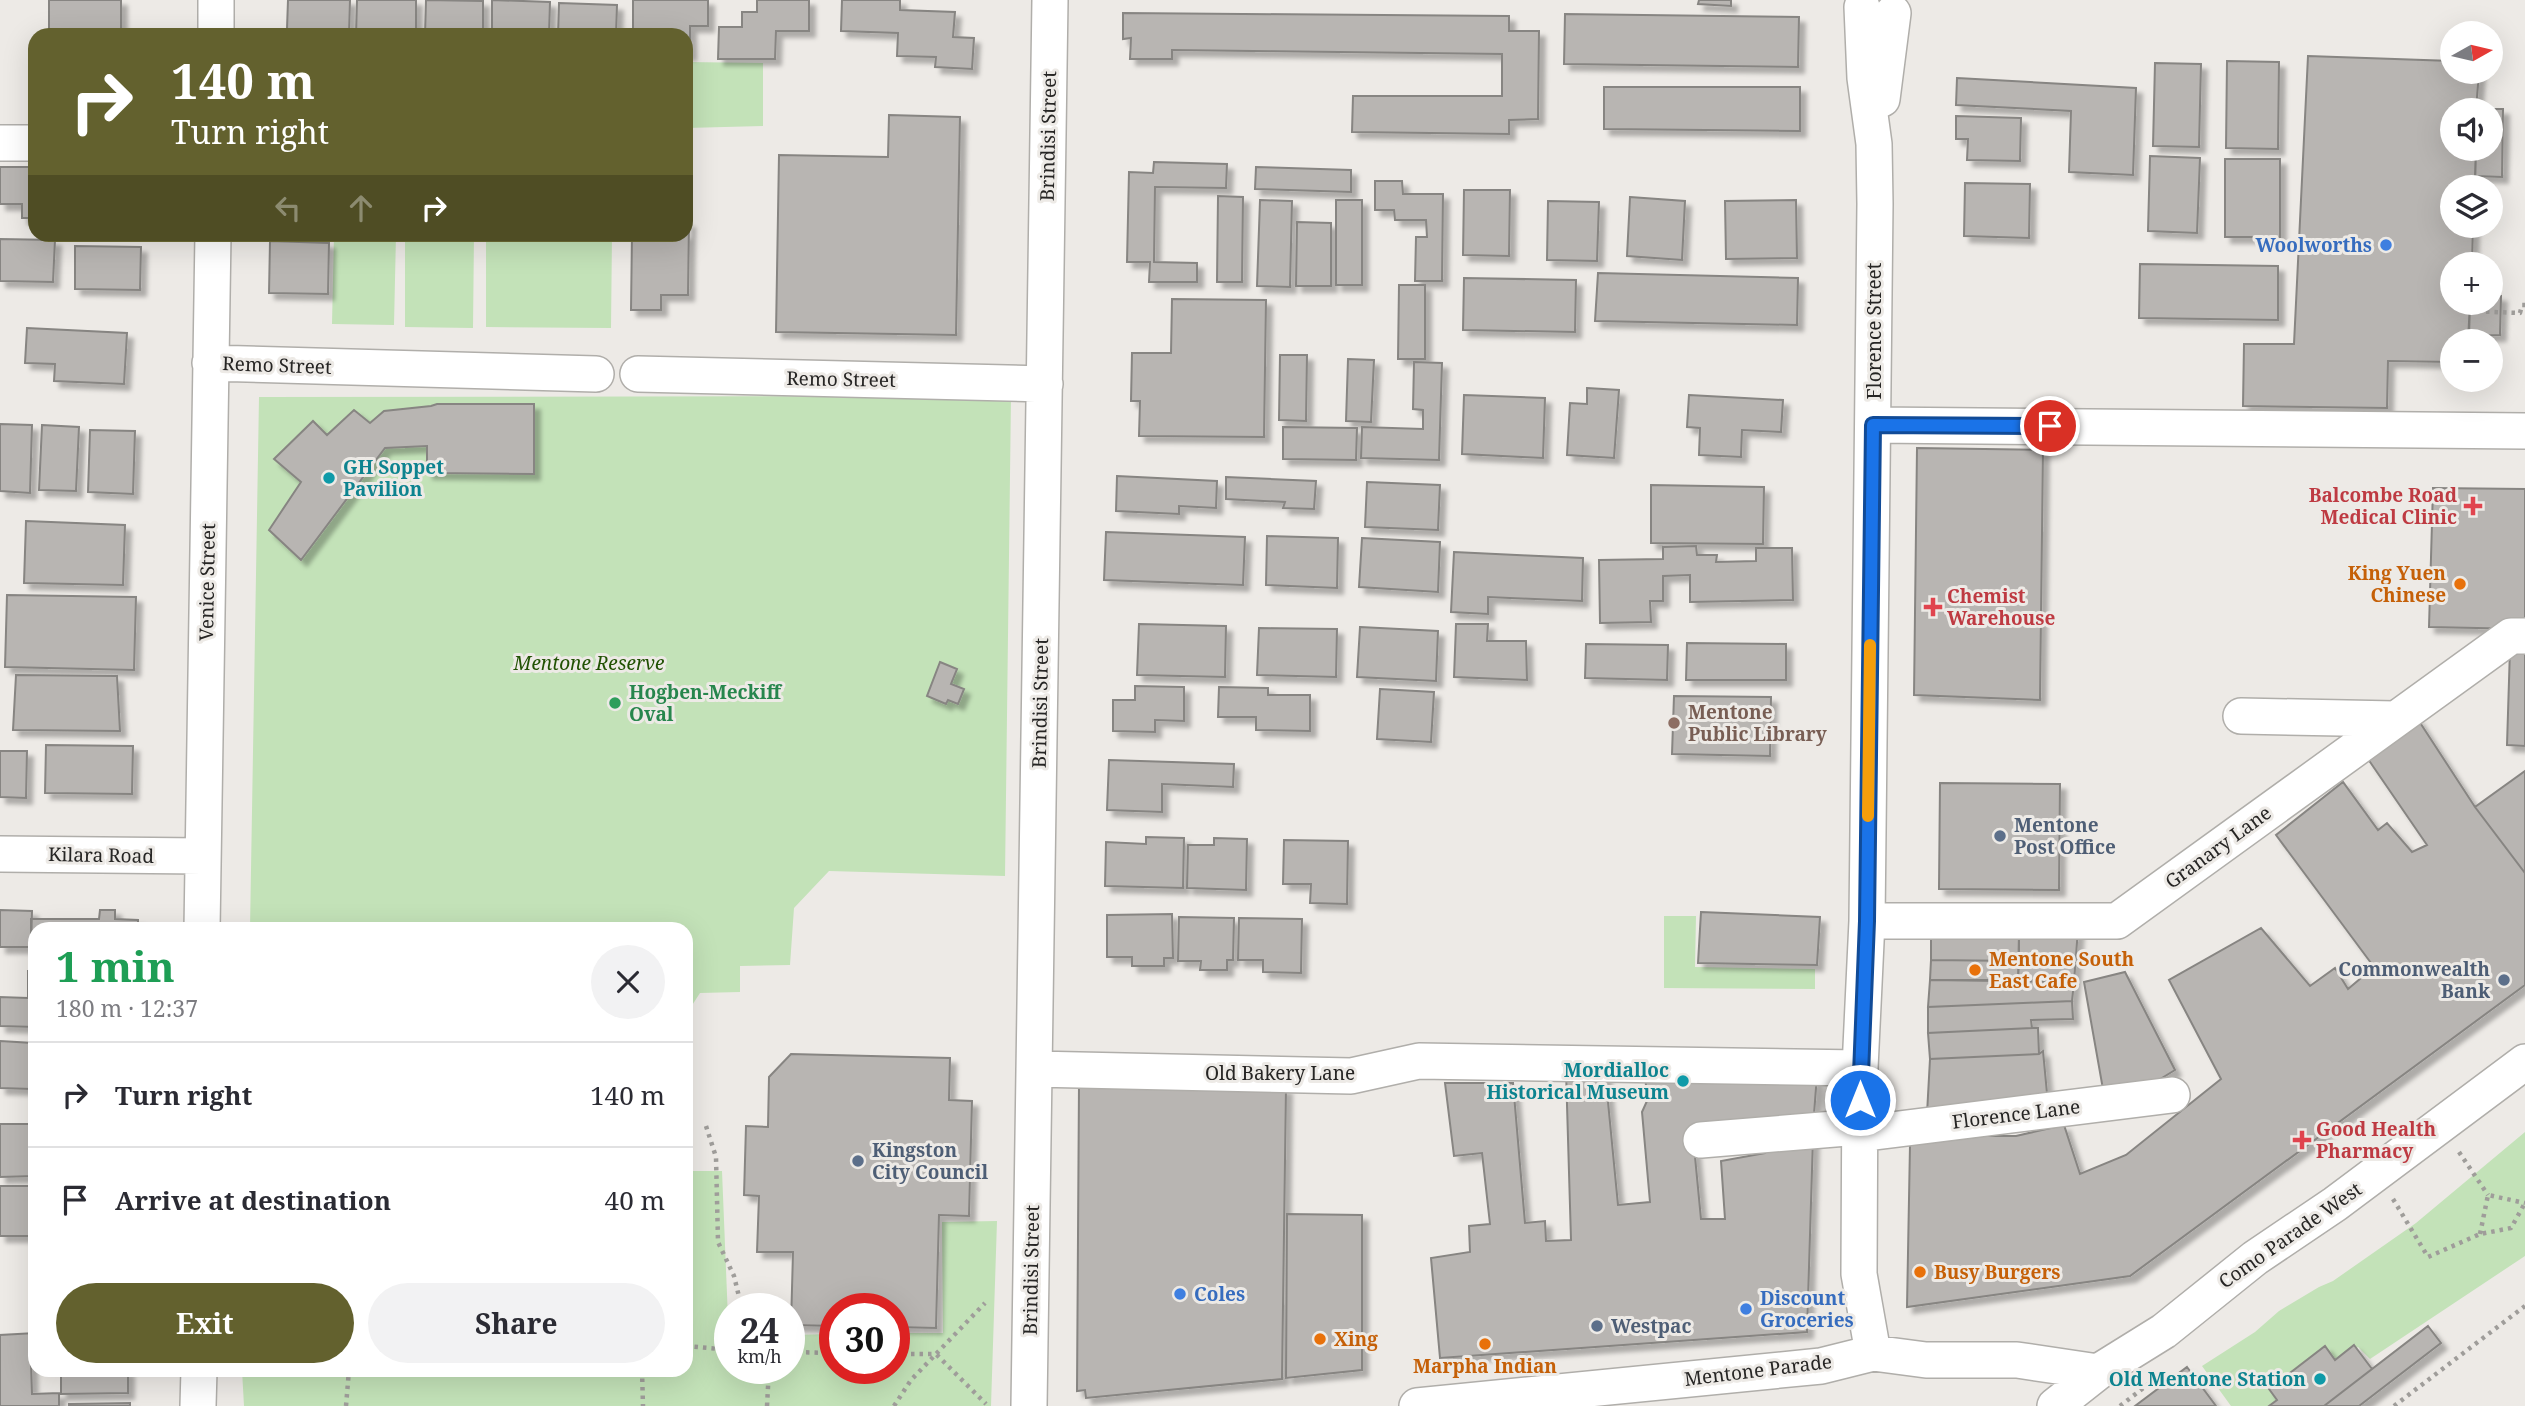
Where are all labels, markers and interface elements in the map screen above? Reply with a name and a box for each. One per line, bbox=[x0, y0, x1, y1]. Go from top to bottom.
north arrow bbox=[2440, 21, 2502, 84]
map controls bbox=[2440, 21, 2503, 392]
text: 140 m bbox=[171, 47, 315, 113]
icon: right bbox=[56, 56, 147, 147]
street label: Brindisi Street bbox=[1034, 70, 1062, 201]
button: sound bbox=[2440, 98, 2503, 161]
text: Turn right bbox=[171, 110, 329, 153]
button: layers bbox=[2440, 175, 2503, 238]
icon: left bbox=[269, 189, 307, 227]
icon: ahead bbox=[342, 189, 380, 227]
icon: right bbox=[415, 189, 453, 227]
place label: Woolworths bbox=[2255, 232, 2372, 258]
marker: Woolworths bbox=[2378, 237, 2394, 253]
button: + bbox=[2440, 252, 2503, 315]
street label: Florence Street bbox=[1861, 262, 1887, 399]
button: − bbox=[2440, 329, 2503, 392]
street label: Remo Street bbox=[222, 350, 332, 380]
street label: Remo Street bbox=[786, 365, 896, 393]
pin bbox=[2020, 396, 2080, 456]
icon: arrive bbox=[2031, 407, 2069, 445]
place label: GH Soppet Pavilion bbox=[343, 454, 444, 502]
marker: GH Soppet Pavilion bbox=[321, 470, 337, 486]
place label: Balcombe Road Medical Clinic bbox=[2309, 482, 2458, 530]
marker: Balcombe Road Medical Clinic bbox=[2463, 496, 2483, 516]
street label: Venice Street bbox=[193, 523, 221, 641]
place label: King Yuen Chinese bbox=[2348, 560, 2446, 608]
marker: King Yuen Chinese bbox=[2452, 576, 2468, 592]
place label: Chemist Warehouse bbox=[1947, 583, 2055, 631]
marker: Chemist Warehouse bbox=[1925, 599, 1941, 615]
street label: Brindisi Street bbox=[1026, 637, 1054, 768]
park label: Mentone Reserve bbox=[513, 650, 664, 676]
place label: Hogben-Meckiff Oval bbox=[629, 679, 782, 727]
marker: Hogben-Meckiff Oval bbox=[607, 695, 623, 711]
place label: Mentone Public Library bbox=[1688, 699, 1827, 747]
marker: Mentone Public Library bbox=[1666, 715, 1682, 731]
street label: Granary Lane bbox=[2160, 800, 2276, 894]
place label: Mentone Post Office bbox=[2014, 812, 2116, 860]
marker: Mentone Post Office bbox=[1992, 828, 2008, 844]
street label: Kilara Road bbox=[48, 841, 155, 869]
text: 1 min bbox=[56, 937, 175, 994]
button: close bbox=[591, 945, 665, 1019]
place label: Mentone South East Cafe bbox=[1989, 946, 2135, 994]
place label: Commonwealth Bank bbox=[2338, 956, 2491, 1004]
marker: Mentone South East Cafe bbox=[1967, 962, 1983, 978]
marker: Commonwealth Bank bbox=[2496, 972, 2512, 988]
text: 180 m · 12:37 bbox=[56, 992, 198, 1024]
place label: Mordialloc Historical Museum bbox=[1486, 1057, 1669, 1105]
street label: Old Bakery Lane bbox=[1205, 1060, 1355, 1086]
position arrow bbox=[1823, 1063, 1897, 1137]
marker: Mordialloc Historical Museum bbox=[1675, 1073, 1691, 1089]
icon: right bbox=[56, 1076, 94, 1114]
text: Turn right bbox=[115, 1077, 252, 1113]
text: 140 m bbox=[590, 1077, 665, 1113]
street label: Florence Lane bbox=[1950, 1093, 2082, 1135]
place label: Good Health Pharmacy bbox=[2316, 1116, 2436, 1164]
marker: Good Health Pharmacy bbox=[2294, 1132, 2310, 1148]
place label: Kingston City Council bbox=[872, 1137, 988, 1185]
marker: Kingston City Council bbox=[850, 1153, 866, 1169]
street label: Como Parade West bbox=[2213, 1176, 2367, 1294]
icon: arrive bbox=[56, 1181, 94, 1219]
text: Arrive at destination bbox=[115, 1182, 391, 1218]
text: 40 m bbox=[605, 1182, 665, 1218]
street label: Brindisi Street bbox=[1017, 1204, 1045, 1335]
place label: Busy Burgers bbox=[1934, 1259, 2060, 1285]
marker: Busy Burgers bbox=[1912, 1264, 1928, 1280]
place label: Coles bbox=[1194, 1281, 1245, 1307]
button: Exit bbox=[56, 1283, 354, 1363]
button: Share bbox=[368, 1283, 665, 1363]
place label: Discount Groceries bbox=[1760, 1285, 1854, 1333]
marker: Coles bbox=[1172, 1286, 1188, 1302]
speed limit sign: 30 bbox=[819, 1293, 910, 1384]
marker: Discount Groceries bbox=[1738, 1301, 1754, 1317]
text: 24 bbox=[740, 1306, 779, 1353]
place label: Westpac bbox=[1611, 1313, 1692, 1339]
marker: Westpac bbox=[1589, 1318, 1605, 1334]
place label: Xing bbox=[1334, 1326, 1378, 1352]
marker: Xing bbox=[1312, 1331, 1328, 1347]
marker: Marpha Indian bbox=[1477, 1336, 1493, 1352]
text: km/h bbox=[737, 1344, 782, 1368]
street label: Mentone Parade bbox=[1683, 1348, 1833, 1392]
place label: Marpha Indian bbox=[1413, 1353, 1557, 1379]
place label: Old Mentone Station bbox=[2109, 1366, 2306, 1392]
marker: Old Mentone Station bbox=[2312, 1371, 2328, 1387]

